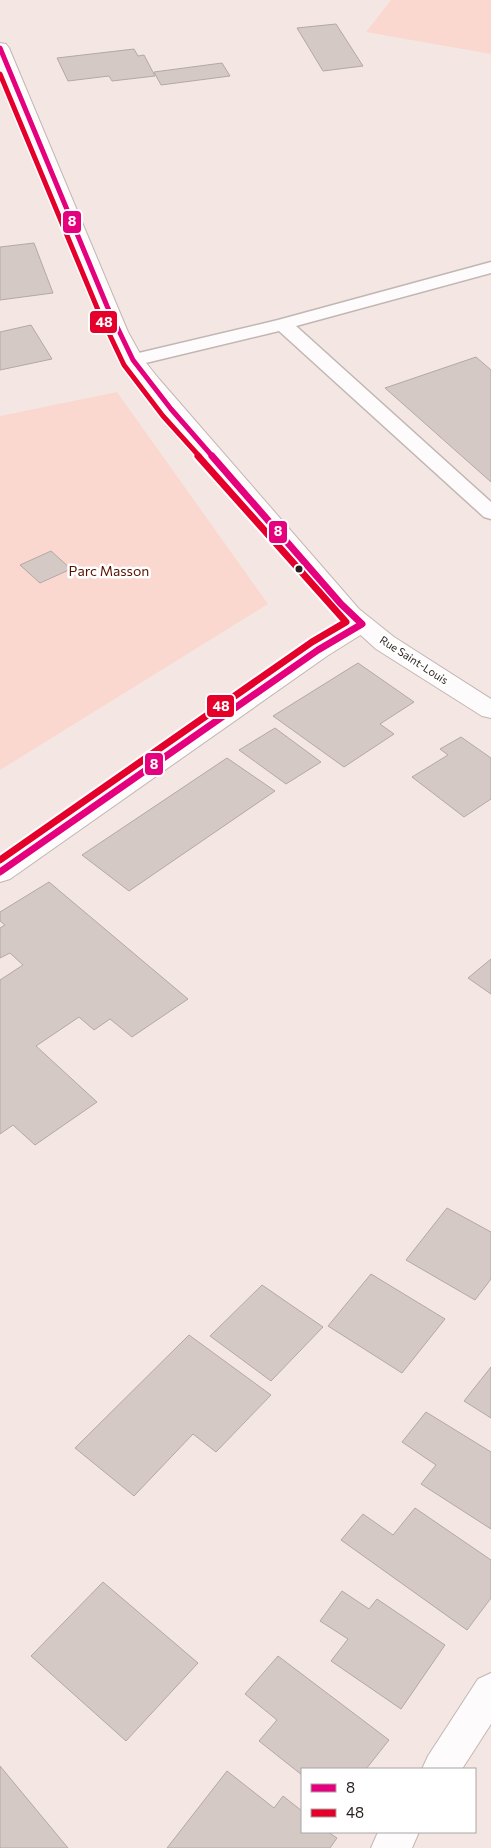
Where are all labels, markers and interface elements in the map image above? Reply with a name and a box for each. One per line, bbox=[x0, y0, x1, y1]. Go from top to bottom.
line badge: 8 bbox=[62, 210, 82, 234]
text: 8 bbox=[68, 212, 77, 229]
line badge: 48 bbox=[89, 310, 118, 334]
text: 48 bbox=[95, 313, 113, 330]
line badge: 8 bbox=[268, 520, 288, 544]
text: 8 bbox=[274, 522, 283, 539]
park label: Parc Masson bbox=[69, 562, 149, 579]
unlabelled marker bbox=[294, 564, 304, 574]
street label: Rue Saint-Louis bbox=[378, 633, 451, 686]
line badge: 48 bbox=[206, 694, 235, 718]
text: 48 bbox=[212, 697, 230, 714]
line badge: 8 bbox=[144, 752, 164, 776]
text: 8 bbox=[150, 755, 159, 772]
legend bbox=[301, 1768, 476, 1833]
text: 8 bbox=[346, 1778, 355, 1796]
text: 48 bbox=[346, 1803, 364, 1821]

